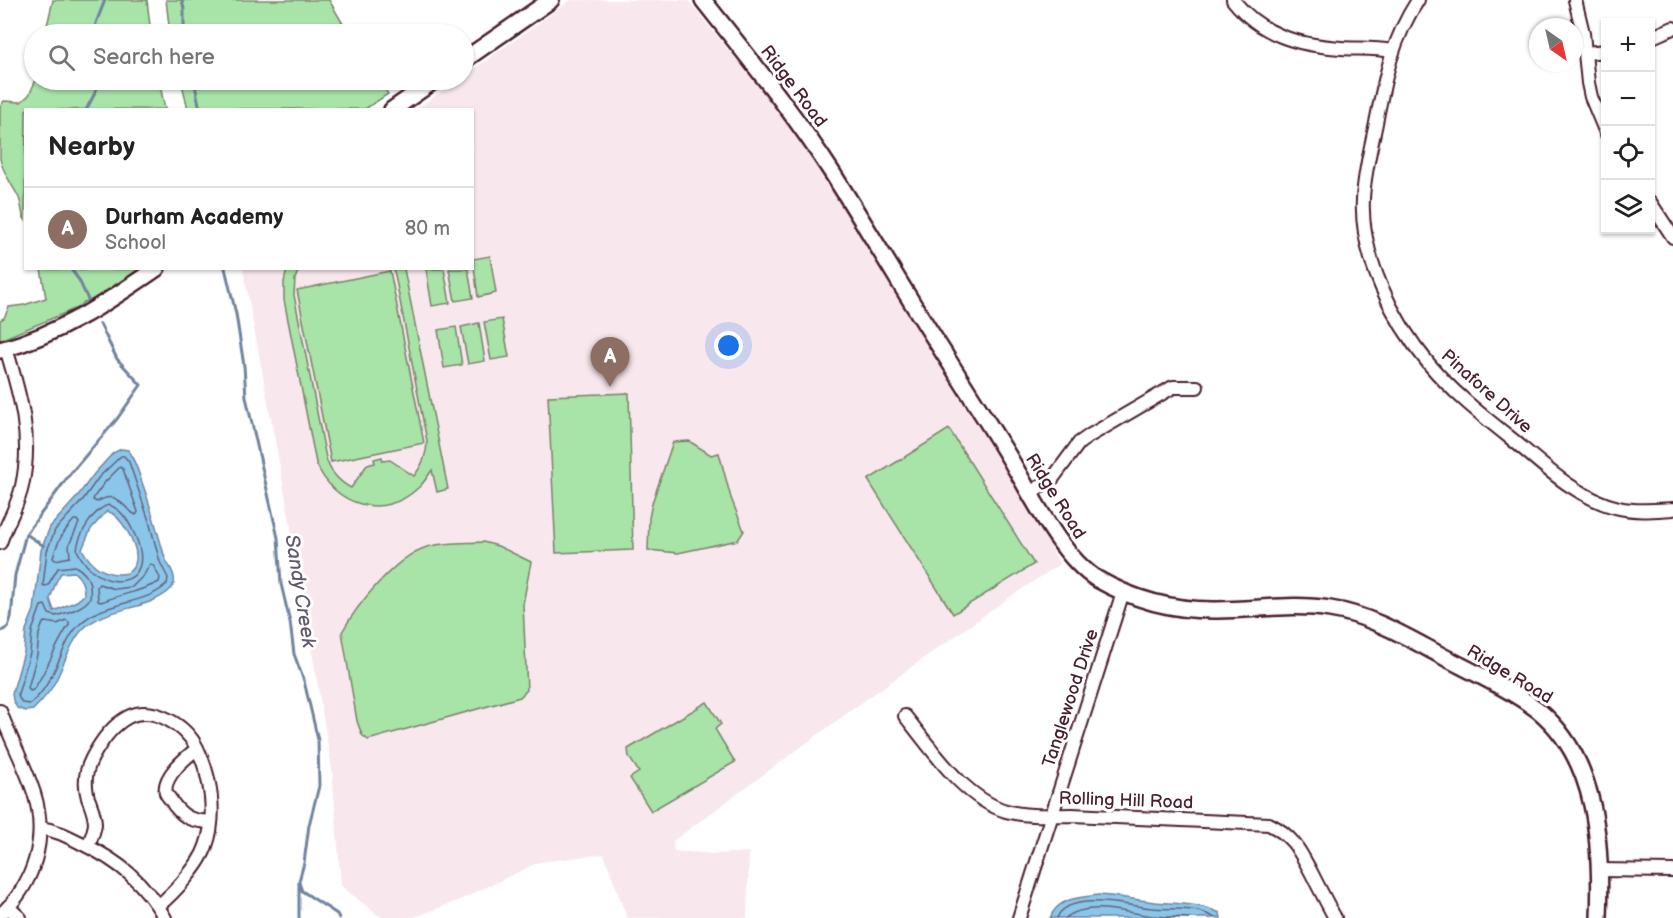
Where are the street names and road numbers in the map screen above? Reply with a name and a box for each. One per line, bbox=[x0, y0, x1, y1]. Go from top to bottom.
street label: Ridge Road bbox=[756, 41, 831, 131]
street label: Pinafore Drive bbox=[1437, 345, 1537, 438]
street label: Ridge Road bbox=[1021, 450, 1090, 543]
street label: Tanglewood Drive bbox=[1038, 626, 1103, 770]
street label: Ridge Road bbox=[1463, 640, 1557, 708]
street label: Rolling Hill Road bbox=[1058, 788, 1194, 813]

